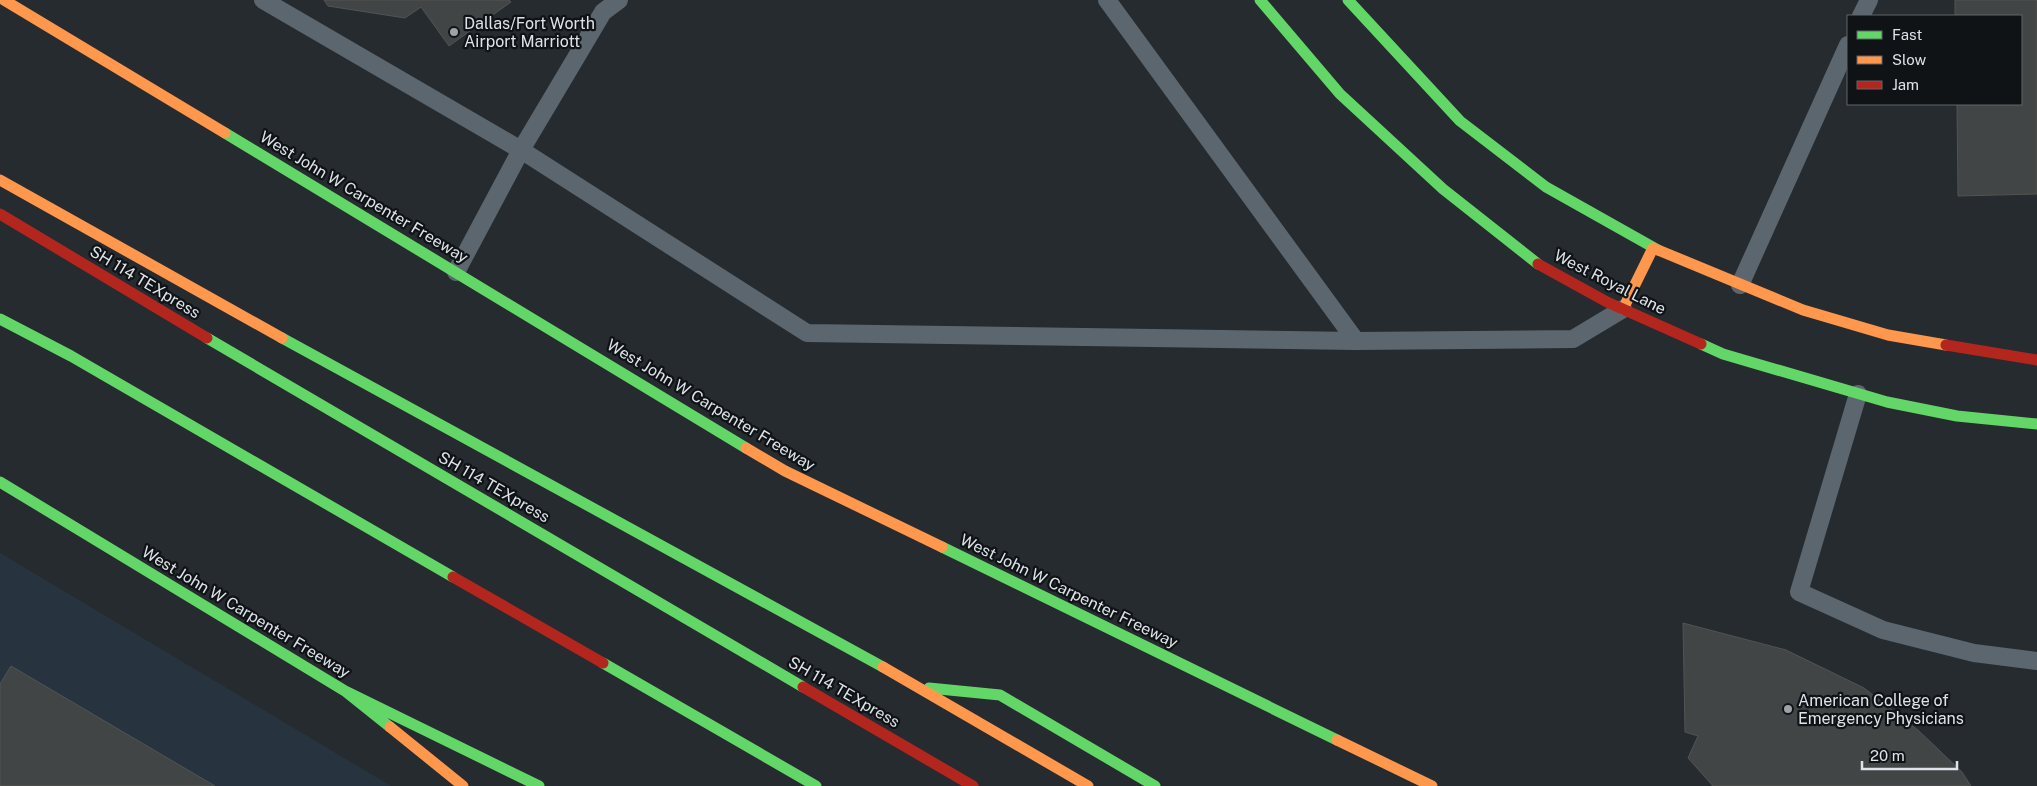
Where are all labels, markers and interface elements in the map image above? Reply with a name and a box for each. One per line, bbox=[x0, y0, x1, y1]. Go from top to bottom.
place label: Dallas/Fort Worth Airport Marriott bbox=[464, 14, 595, 51]
legend bbox=[1847, 15, 2022, 105]
marker: Dallas/Fort Worth Airport Marriott bbox=[448, 26, 460, 38]
text: Fast bbox=[1892, 26, 1922, 43]
text: Slow bbox=[1892, 51, 1927, 68]
text: Jam bbox=[1892, 76, 1919, 93]
street label: West John W Carpenter Freeway bbox=[256, 127, 472, 267]
street label: SH 114 TEXpress bbox=[86, 242, 204, 322]
street label: West Royal Lane bbox=[1551, 246, 1669, 318]
street label: West John W Carpenter Freeway bbox=[603, 335, 819, 475]
street label: SH 114 TEXpress bbox=[435, 447, 553, 527]
street label: West John W Carpenter Freeway bbox=[957, 530, 1181, 652]
street label: West John W Carpenter Freeway bbox=[138, 542, 354, 682]
street label: SH 114 TEXpress bbox=[785, 652, 903, 732]
place label: American College of Emergency Physicians bbox=[1798, 691, 1964, 728]
marker: American College of Emergency Physicians bbox=[1782, 703, 1794, 715]
scale bar bbox=[1862, 738, 1957, 770]
text: 20 m bbox=[1870, 747, 1905, 764]

